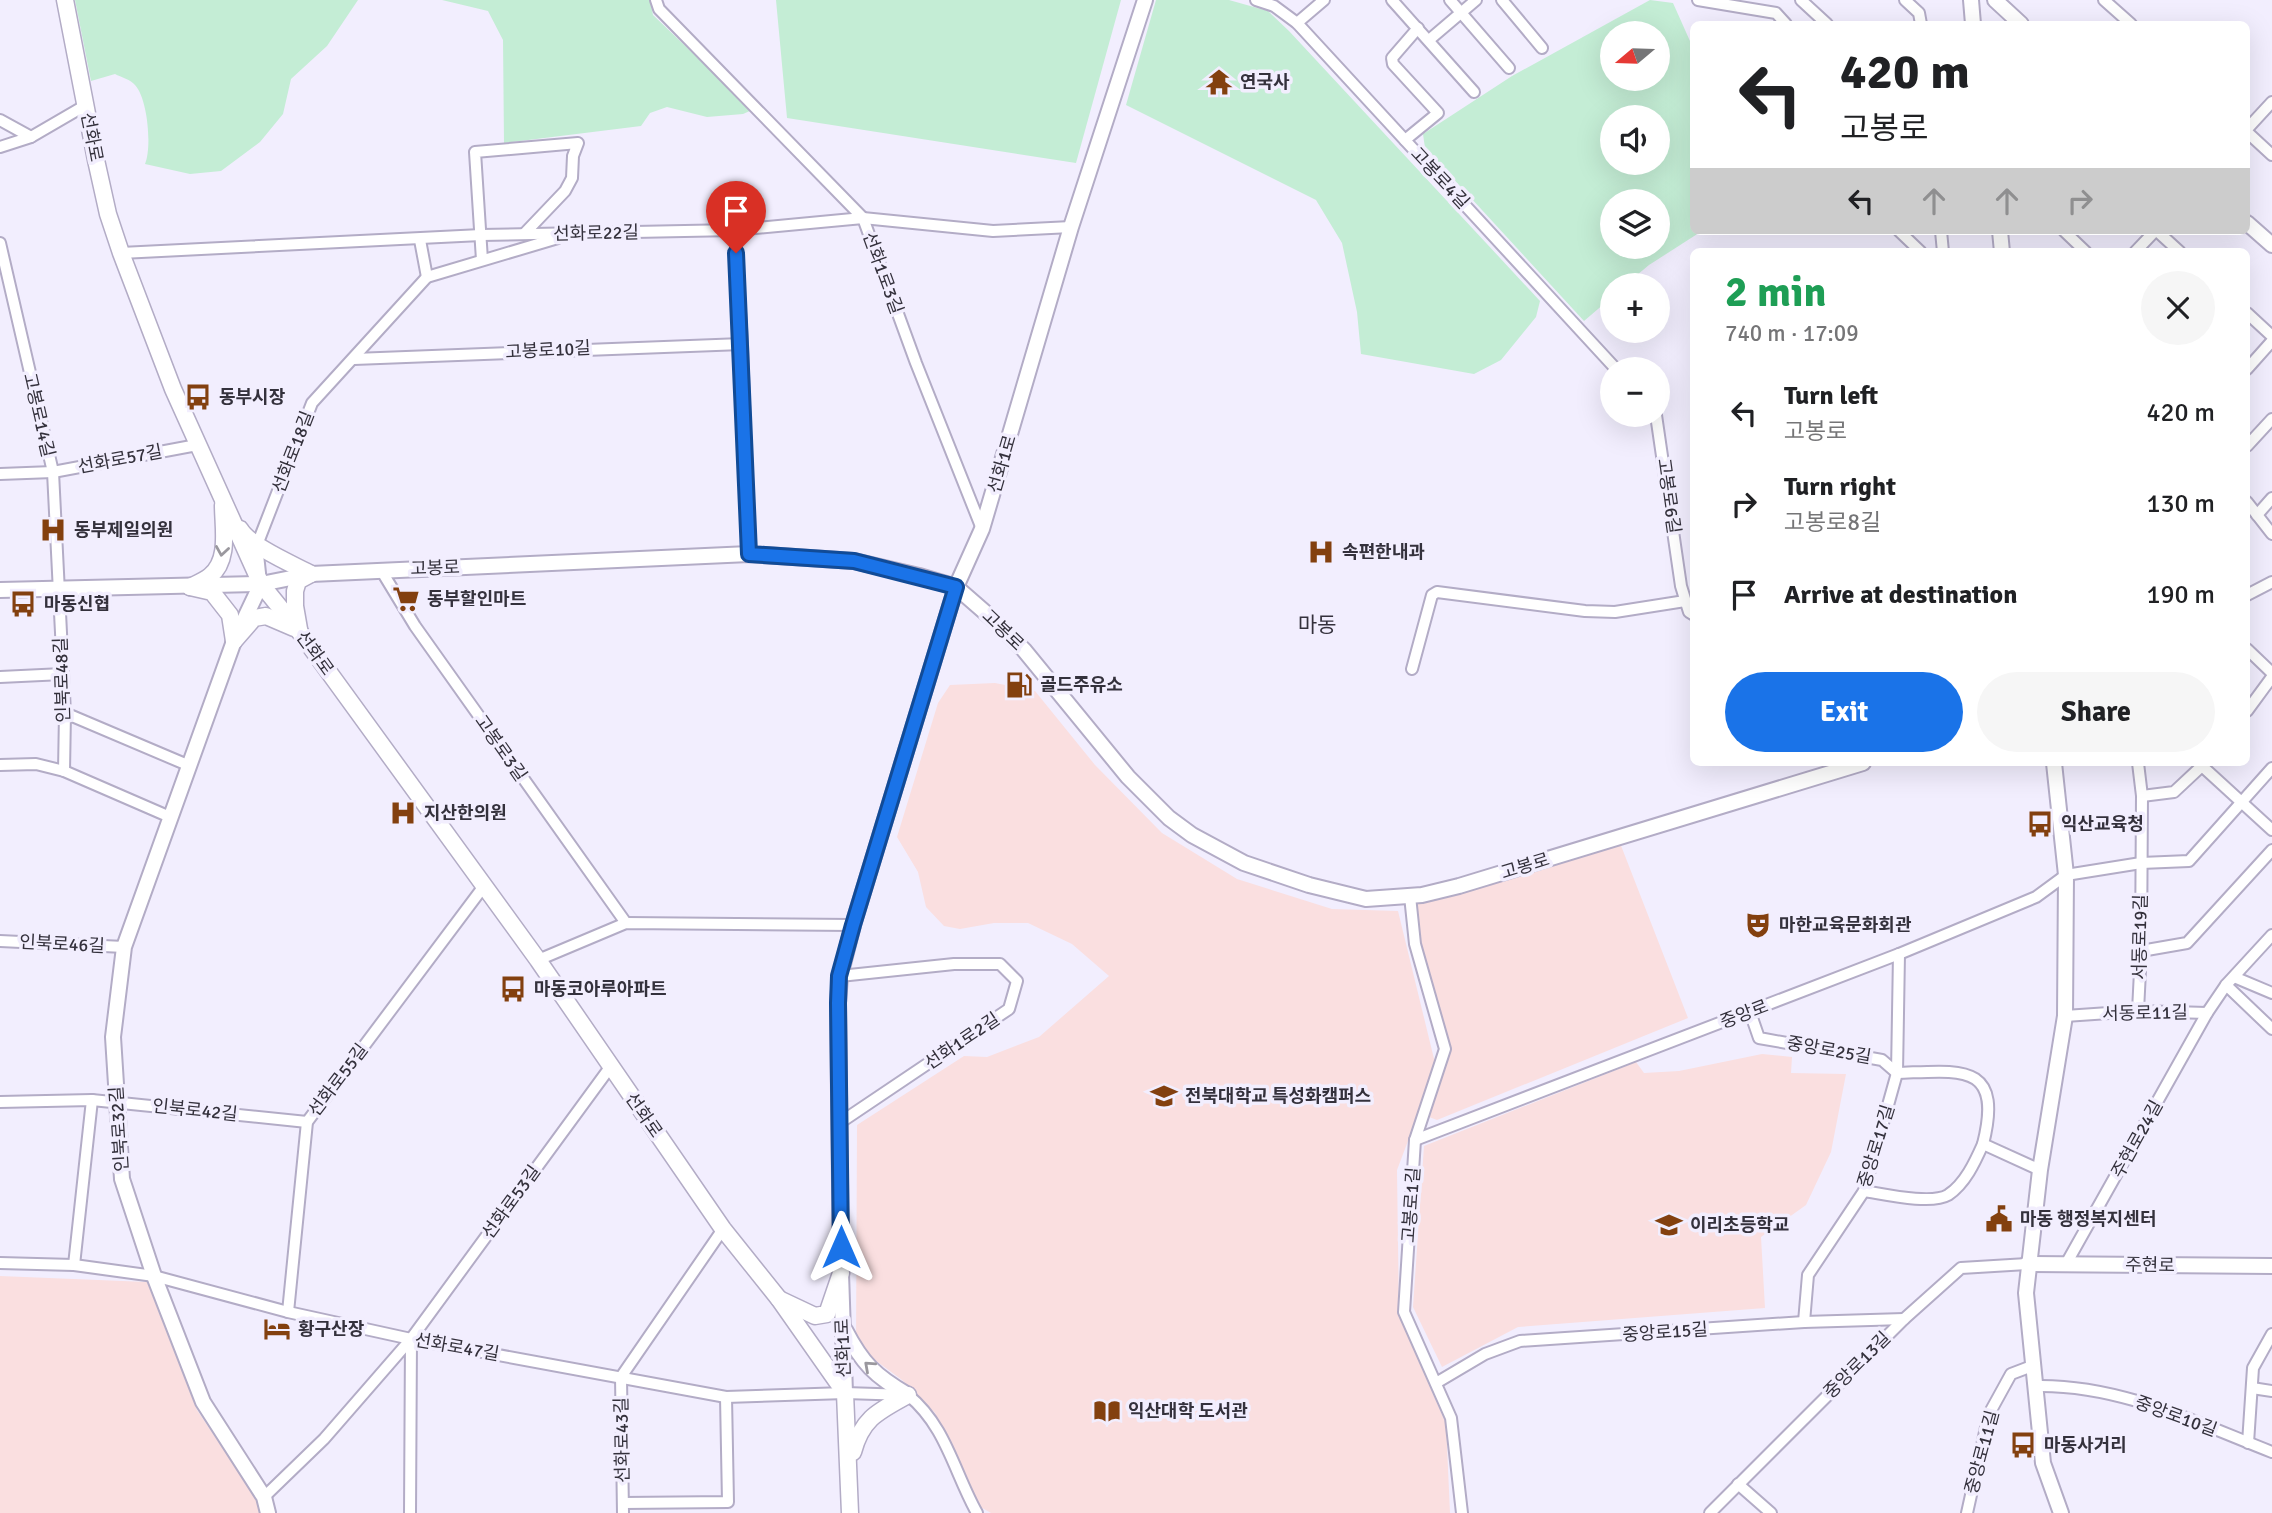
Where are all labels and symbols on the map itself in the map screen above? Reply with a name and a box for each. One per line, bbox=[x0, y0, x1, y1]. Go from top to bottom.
north arrow bbox=[1600, 21, 1670, 91]
temple icon: 연국사 bbox=[1204, 67, 1234, 97]
place label: 연국사 bbox=[1240, 71, 1290, 93]
street label: 선화로 bbox=[76, 111, 108, 163]
street label: 고봉로4길 bbox=[1406, 143, 1474, 213]
pin bbox=[706, 181, 766, 253]
street label: 선화로22길 bbox=[553, 221, 639, 245]
street label: 선화1로3길 bbox=[858, 229, 908, 317]
street label: 고봉로10길 bbox=[505, 337, 591, 363]
street label: 고봉로14길 bbox=[19, 371, 59, 459]
bus stop icon: 동부시장 bbox=[183, 382, 213, 412]
place label: 동부시장 bbox=[219, 386, 286, 408]
street label: 선화로18길 bbox=[267, 408, 319, 496]
street label: 선화1로 bbox=[983, 432, 1021, 496]
street label: 선화로57길 bbox=[76, 440, 164, 478]
street label: 고봉로6길 bbox=[1653, 457, 1685, 535]
hospital icon: 동부제일의원 bbox=[38, 515, 68, 545]
place label: 동부제일의원 bbox=[74, 519, 173, 541]
hospital icon: 속편한내과 bbox=[1306, 537, 1336, 567]
place label: 속편한내과 bbox=[1342, 541, 1425, 563]
one-way arrow bbox=[214, 545, 229, 557]
street label: 고봉로 bbox=[410, 556, 460, 580]
supermarket icon: 동부할인마트 bbox=[391, 584, 421, 614]
place label: 동부할인마트 bbox=[427, 588, 526, 610]
bus stop icon: 마동신협 bbox=[8, 589, 38, 619]
place label: 마동신협 bbox=[44, 593, 110, 615]
street label: 고봉로 bbox=[977, 605, 1029, 655]
district label: 마동 bbox=[1298, 612, 1336, 638]
street label: 선화로 bbox=[291, 626, 339, 680]
street label: 인북로48길 bbox=[50, 637, 74, 723]
fuel station icon: 골드주유소 bbox=[1004, 670, 1034, 700]
place label: 골드주유소 bbox=[1040, 674, 1123, 696]
street label: 고봉로3길 bbox=[470, 711, 532, 785]
hospital icon: 지산한의원 bbox=[388, 798, 418, 828]
place label: 지산한의원 bbox=[424, 802, 507, 824]
bus stop icon: 익산교육청 bbox=[2025, 809, 2055, 839]
place label: 익산교육청 bbox=[2061, 813, 2144, 835]
street label: 고봉로 bbox=[1498, 848, 1552, 884]
street label: 서동로19길 bbox=[2128, 894, 2152, 980]
theatre icon: 마한교육문화회관 bbox=[1743, 910, 1773, 940]
place label: 마한교육문화회관 bbox=[1779, 914, 1912, 936]
street label: 인북로46길 bbox=[19, 931, 105, 957]
bus stop icon: 마동코아루아파트 bbox=[498, 974, 528, 1004]
place label: 마동코아루아파트 bbox=[534, 978, 666, 1000]
street label: 중앙로 bbox=[1717, 995, 1771, 1033]
street label: 서동로11길 bbox=[2102, 1001, 2188, 1025]
street label: 선화1로2길 bbox=[920, 1008, 1004, 1074]
street label: 중앙로25길 bbox=[1785, 1032, 1873, 1068]
street label: 선화로55길 bbox=[303, 1039, 373, 1121]
school or university icon: 전북대학교 특성화캠퍼스 bbox=[1149, 1081, 1179, 1111]
street label: 인북로32길 bbox=[105, 1085, 133, 1173]
place label: 전북대학교 특성화캠퍼스 bbox=[1185, 1085, 1371, 1107]
street label: 선화로 bbox=[621, 1088, 667, 1142]
street label: 인북로42길 bbox=[151, 1095, 239, 1125]
street label: 주현로24길 bbox=[2107, 1096, 2167, 1182]
street label: 중앙로17길 bbox=[1853, 1102, 1899, 1190]
street label: 선화로53길 bbox=[477, 1161, 545, 1243]
street label: 고봉로1길 bbox=[1397, 1166, 1425, 1244]
public building icon: 마동 행정복지센터 bbox=[1984, 1204, 2014, 1234]
place label: 마동 행정복지센터 bbox=[2020, 1208, 2156, 1230]
position arrow bbox=[804, 1210, 878, 1284]
school or university icon: 이리초등학교 bbox=[1654, 1210, 1684, 1240]
place label: 이리초등학교 bbox=[1690, 1214, 1789, 1236]
street label: 주현로 bbox=[2125, 1254, 2175, 1276]
hotel icon: 황구산장 bbox=[262, 1314, 292, 1344]
place label: 황구산장 bbox=[298, 1318, 365, 1340]
street label: 선화1로 bbox=[831, 1318, 855, 1378]
street label: 중앙로15길 bbox=[1621, 1318, 1709, 1346]
street label: 중앙로13길 bbox=[1819, 1327, 1895, 1403]
street label: 선화로47길 bbox=[413, 1329, 501, 1365]
one-way arrow bbox=[864, 1362, 877, 1374]
street label: 중앙로10길 bbox=[2132, 1391, 2220, 1441]
library icon: 익산대학 도서관 bbox=[1092, 1396, 1122, 1426]
street label: 선화로43길 bbox=[610, 1397, 634, 1483]
place label: 익산대학 도서관 bbox=[1128, 1400, 1248, 1422]
street label: 중앙로11길 bbox=[1960, 1408, 2004, 1496]
bus stop icon: 마동사거리 bbox=[2008, 1430, 2038, 1460]
place label: 마동사거리 bbox=[2044, 1434, 2127, 1456]

